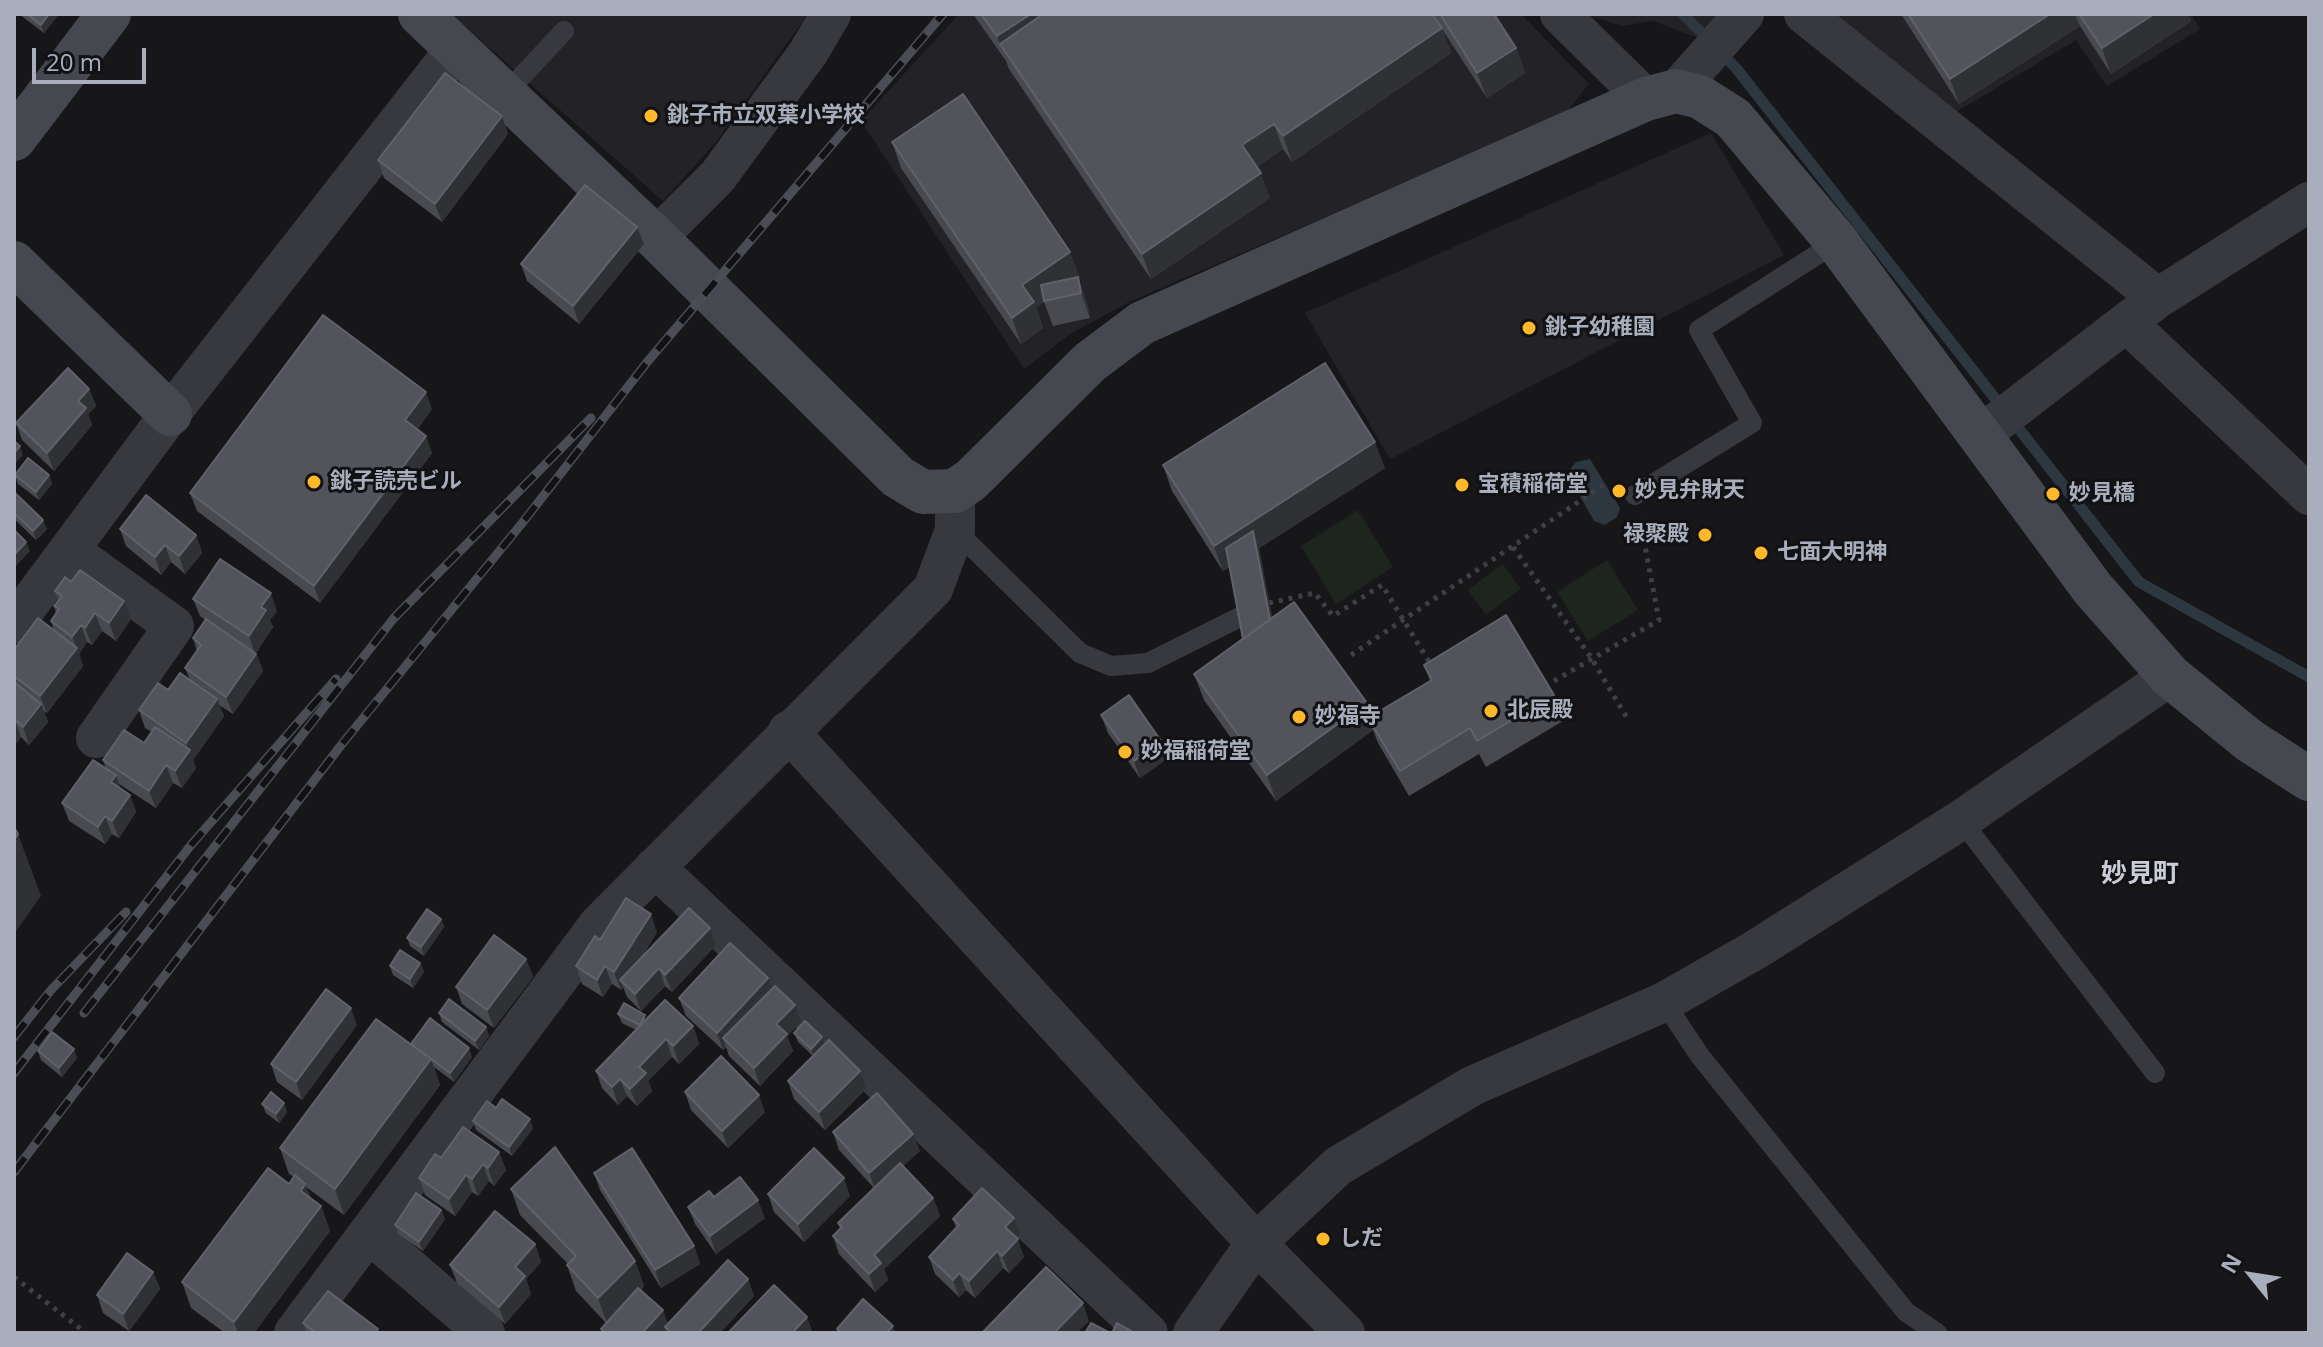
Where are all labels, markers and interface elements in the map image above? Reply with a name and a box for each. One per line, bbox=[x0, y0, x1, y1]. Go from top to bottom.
scale bar bbox=[36, 32, 150, 82]
text: 20 m bbox=[46, 45, 102, 78]
place label: 銚子市立双葉小学校 bbox=[667, 103, 865, 129]
marker: 銚子市立双葉小学校 bbox=[642, 107, 660, 125]
place label: 銚子幼稚園 bbox=[1545, 315, 1655, 341]
marker: 銚子幼稚園 bbox=[1520, 319, 1538, 337]
place label: 銚子読売ビル bbox=[330, 469, 462, 495]
place label: 宝積稲荷堂 bbox=[1478, 472, 1588, 498]
marker: 銚子読売ビル bbox=[305, 473, 323, 491]
marker: 宝積稲荷堂 bbox=[1453, 476, 1471, 494]
place label: 妙見弁財天 bbox=[1635, 478, 1745, 504]
place label: 妙見橋 bbox=[2069, 481, 2135, 507]
marker: 妙見弁財天 bbox=[1610, 482, 1628, 500]
marker: 妙見橋 bbox=[2044, 485, 2062, 503]
place label: 禄聚殿 bbox=[1623, 522, 1689, 548]
marker: 禄聚殿 bbox=[1696, 526, 1714, 544]
place label: 七面大明神 bbox=[1777, 540, 1887, 566]
marker: 七面大明神 bbox=[1752, 544, 1770, 562]
place label: 北辰殿 bbox=[1507, 698, 1573, 724]
marker: 北辰殿 bbox=[1482, 702, 1500, 720]
place label: 妙福寺 bbox=[1315, 704, 1381, 730]
marker: 妙福寺 bbox=[1290, 708, 1308, 726]
place label: 妙福稲荷堂 bbox=[1141, 739, 1251, 765]
marker: 妙福稲荷堂 bbox=[1116, 743, 1134, 761]
district label: 妙見町 bbox=[2101, 859, 2179, 891]
place label: しだ bbox=[1339, 1226, 1383, 1252]
marker: しだ bbox=[1314, 1230, 1332, 1248]
north arrow bbox=[2211, 1235, 2291, 1315]
text: N bbox=[2213, 1248, 2248, 1278]

